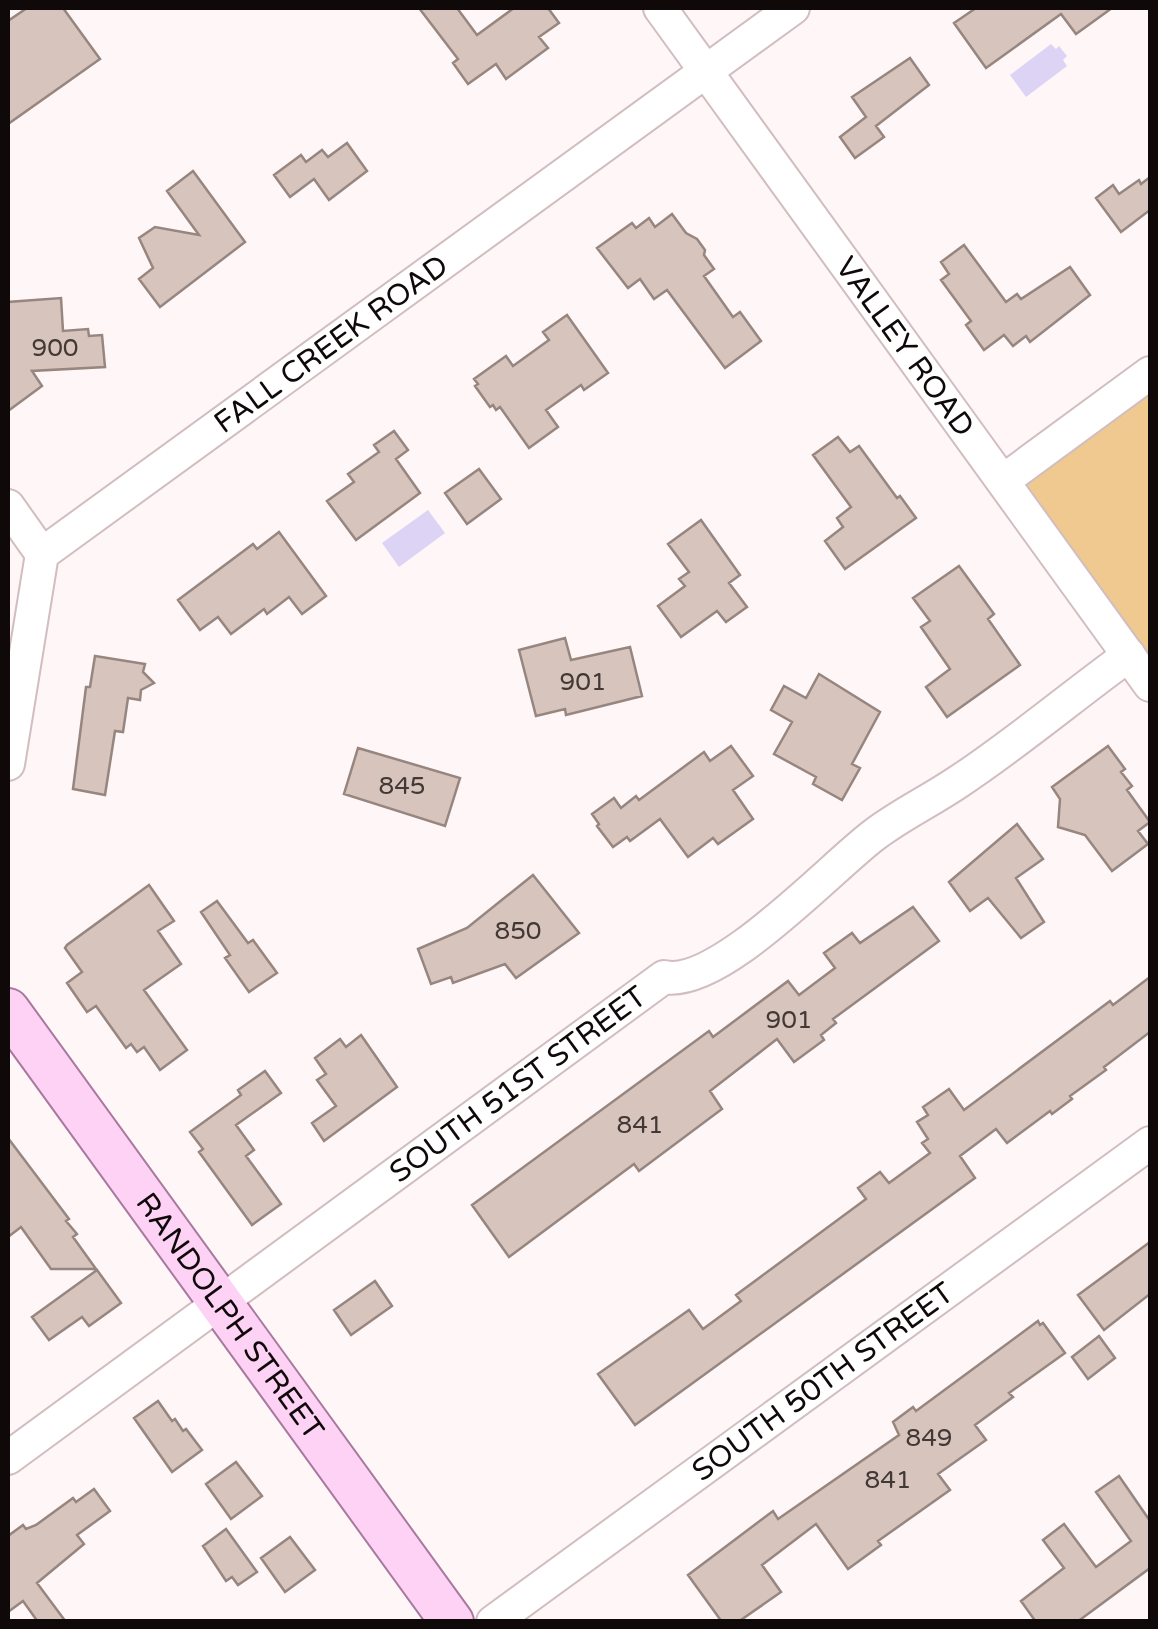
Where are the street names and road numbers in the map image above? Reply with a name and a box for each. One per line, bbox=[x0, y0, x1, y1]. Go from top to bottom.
street label: FALL CREEK ROAD bbox=[207, 247, 455, 441]
street label: VALLEY ROAD bbox=[828, 250, 982, 444]
street label: SOUTH 51ST STREET bbox=[382, 978, 653, 1191]
street label: RANDOLPH STREET bbox=[128, 1185, 332, 1447]
street label: SOUTH 50TH STREET bbox=[685, 1274, 961, 1489]

